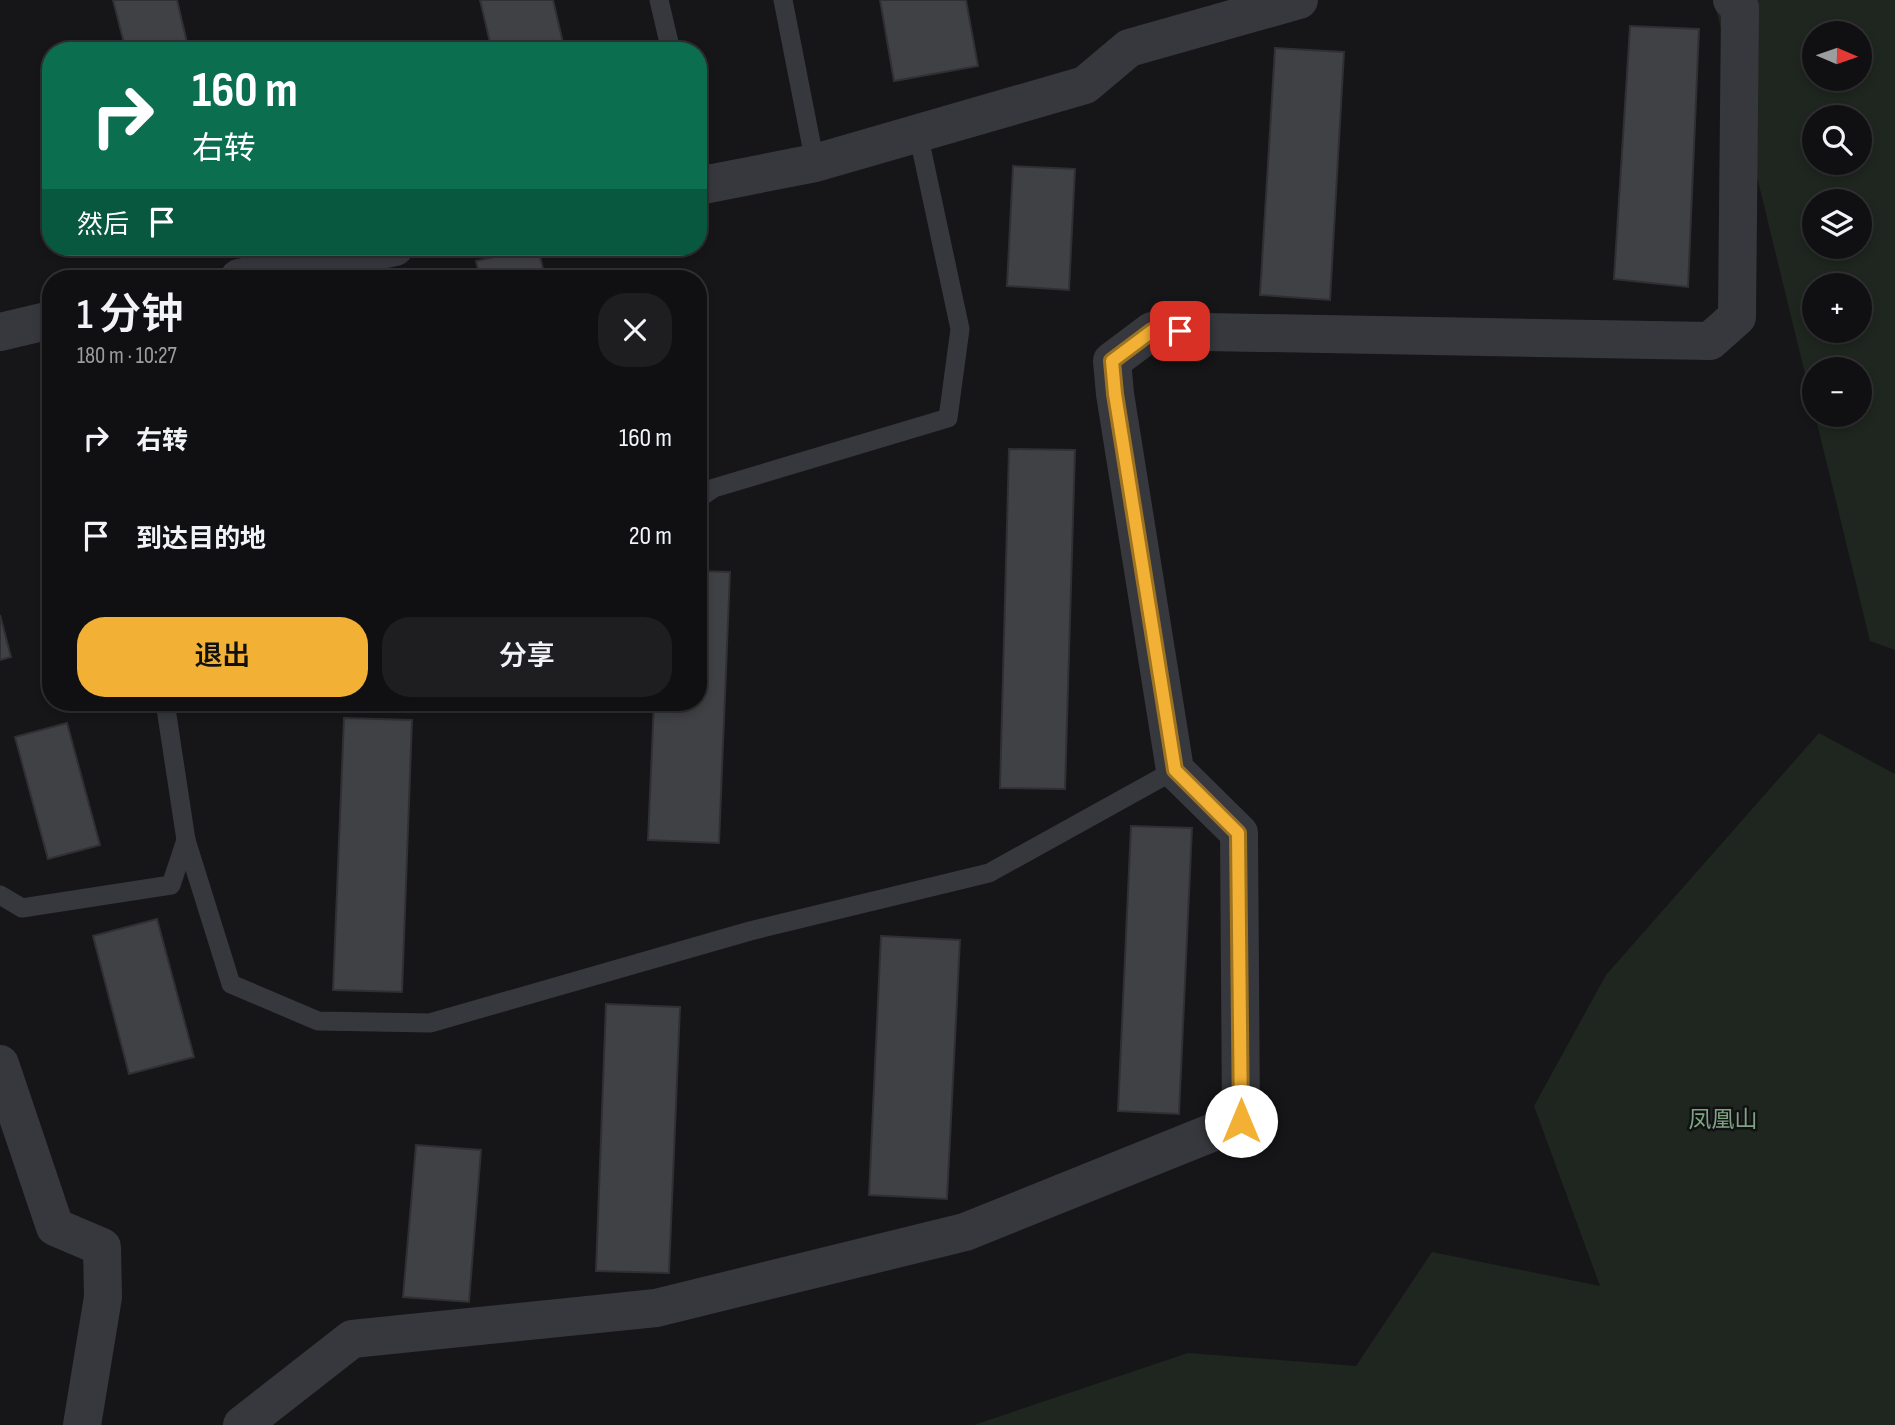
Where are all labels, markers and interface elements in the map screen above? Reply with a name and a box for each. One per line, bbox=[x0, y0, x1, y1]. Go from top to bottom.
north arrow bbox=[1802, 21, 1872, 91]
map controls bbox=[1802, 21, 1872, 427]
text: 160 m bbox=[192, 62, 298, 121]
icon: right bbox=[77, 70, 168, 161]
button: search bbox=[1802, 105, 1872, 175]
text: 右转 bbox=[192, 130, 256, 169]
button: layers bbox=[1802, 189, 1872, 259]
icon: arrive bbox=[143, 203, 181, 241]
text: 然后 bbox=[77, 210, 129, 241]
button: + bbox=[1802, 273, 1872, 343]
text: 1 分钟 bbox=[77, 290, 183, 341]
button: close bbox=[598, 293, 672, 367]
pin bbox=[1150, 301, 1210, 361]
icon: arrive bbox=[1161, 312, 1199, 350]
text: 180 m · 10:27 bbox=[77, 342, 177, 370]
button: − bbox=[1802, 357, 1872, 427]
icon: right bbox=[77, 419, 115, 457]
text: 160 m bbox=[619, 423, 672, 454]
text: 右转 bbox=[136, 426, 188, 457]
icon: arrive bbox=[77, 517, 115, 555]
text: 20 m bbox=[629, 521, 672, 552]
text: 到达目的地 bbox=[136, 524, 266, 555]
button: 退出 bbox=[77, 617, 368, 697]
button: 分享 bbox=[382, 617, 672, 697]
position arrow bbox=[1204, 1084, 1278, 1158]
park label: 凤凰山 bbox=[1689, 1106, 1758, 1134]

